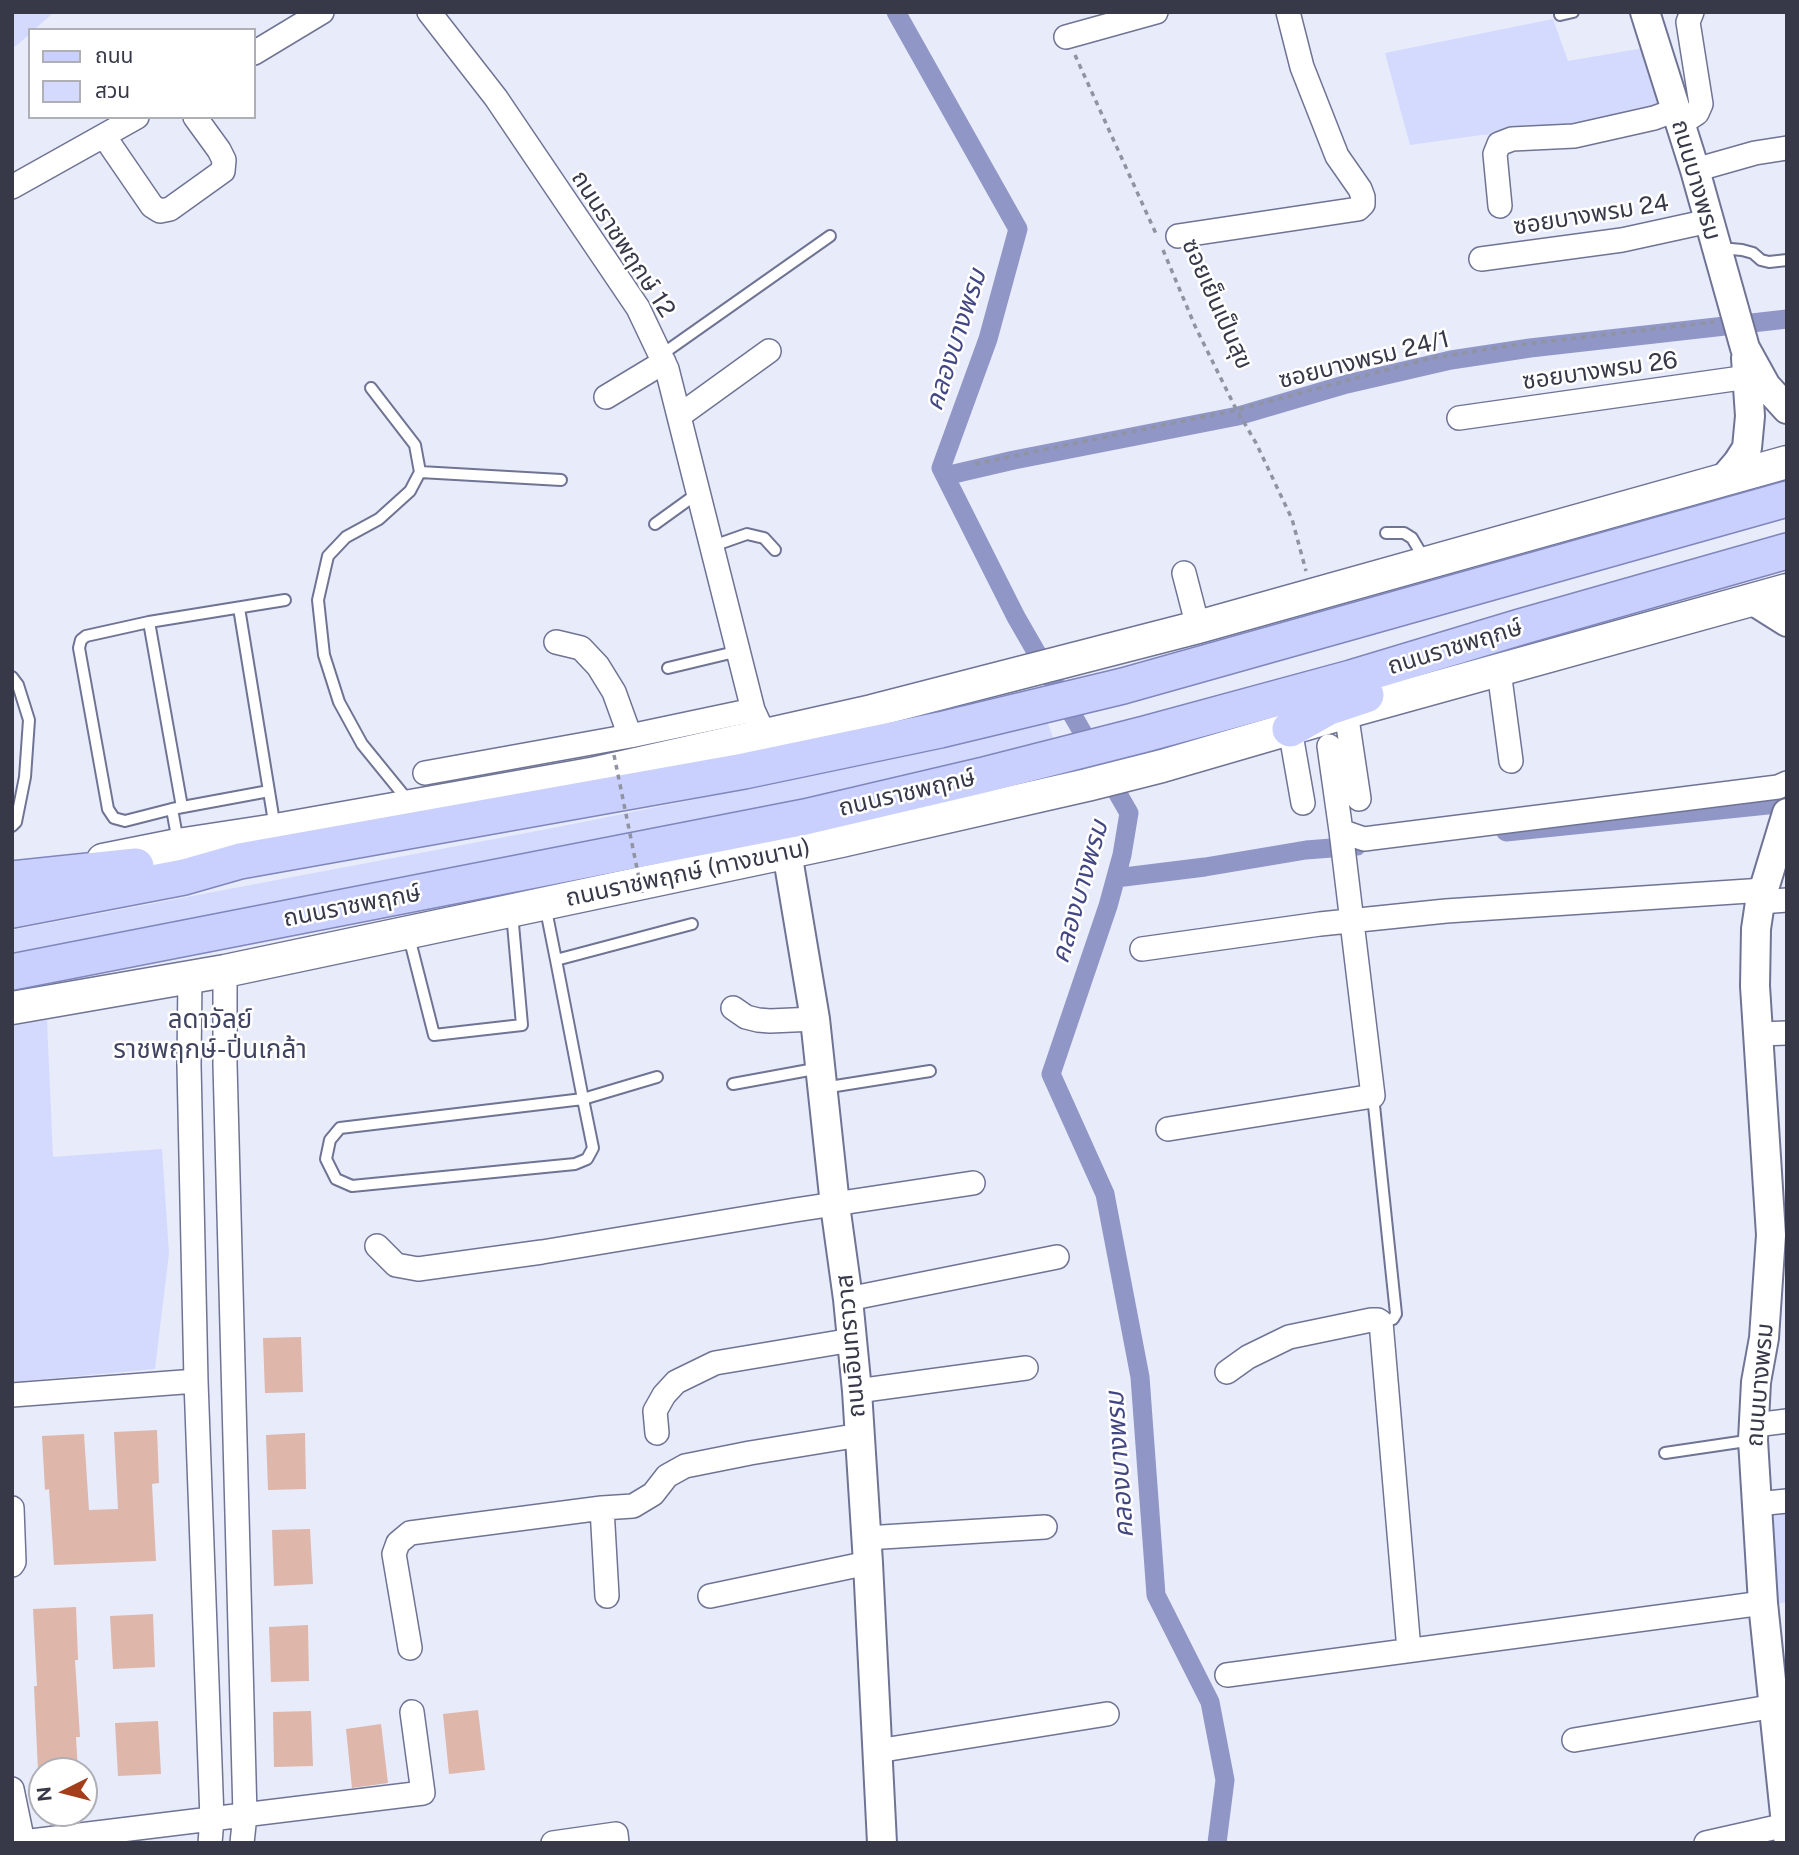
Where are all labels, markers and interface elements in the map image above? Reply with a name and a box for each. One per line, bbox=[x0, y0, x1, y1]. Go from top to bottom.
legend bbox=[28, 28, 256, 119]
text: ถนน bbox=[95, 43, 133, 68]
text: สวน bbox=[95, 78, 130, 103]
street label: ถนนบางพรม bbox=[1665, 116, 1727, 244]
street label: ถนนราชพฤกษ์ 12 bbox=[565, 165, 681, 323]
street label: ซอยบางพรม 24 bbox=[1511, 189, 1671, 241]
street label: ซอยเย็นเป็นสุข bbox=[1175, 234, 1259, 374]
water label: คลองบางพรม bbox=[919, 265, 993, 415]
street label: ซอยบางพรม 24/1 bbox=[1276, 325, 1452, 395]
street label: ซอยบางพรม 26 bbox=[1520, 346, 1680, 396]
street label: ถนนราชพฤกษ์ bbox=[1384, 613, 1526, 681]
street label: ถนนราชพฤกษ์ bbox=[836, 763, 978, 823]
water label: คลองบางพรม bbox=[1045, 817, 1115, 967]
street label: ถนนราชพฤกษ์ (ทางขนาน) bbox=[563, 833, 813, 913]
street label: ถนนราชพฤกษ์ bbox=[281, 879, 423, 933]
district label: ลดาวัลย์ ราชพฤกษ์-ปิ่นเกล้า bbox=[113, 1004, 307, 1066]
street label: ถนนอินทราวาส bbox=[830, 1273, 872, 1419]
street label: ถนนบางพรม bbox=[1740, 1322, 1780, 1448]
water label: คลองบางพรม bbox=[1099, 1391, 1141, 1539]
north arrow bbox=[28, 1757, 98, 1827]
text: N bbox=[32, 1785, 56, 1803]

